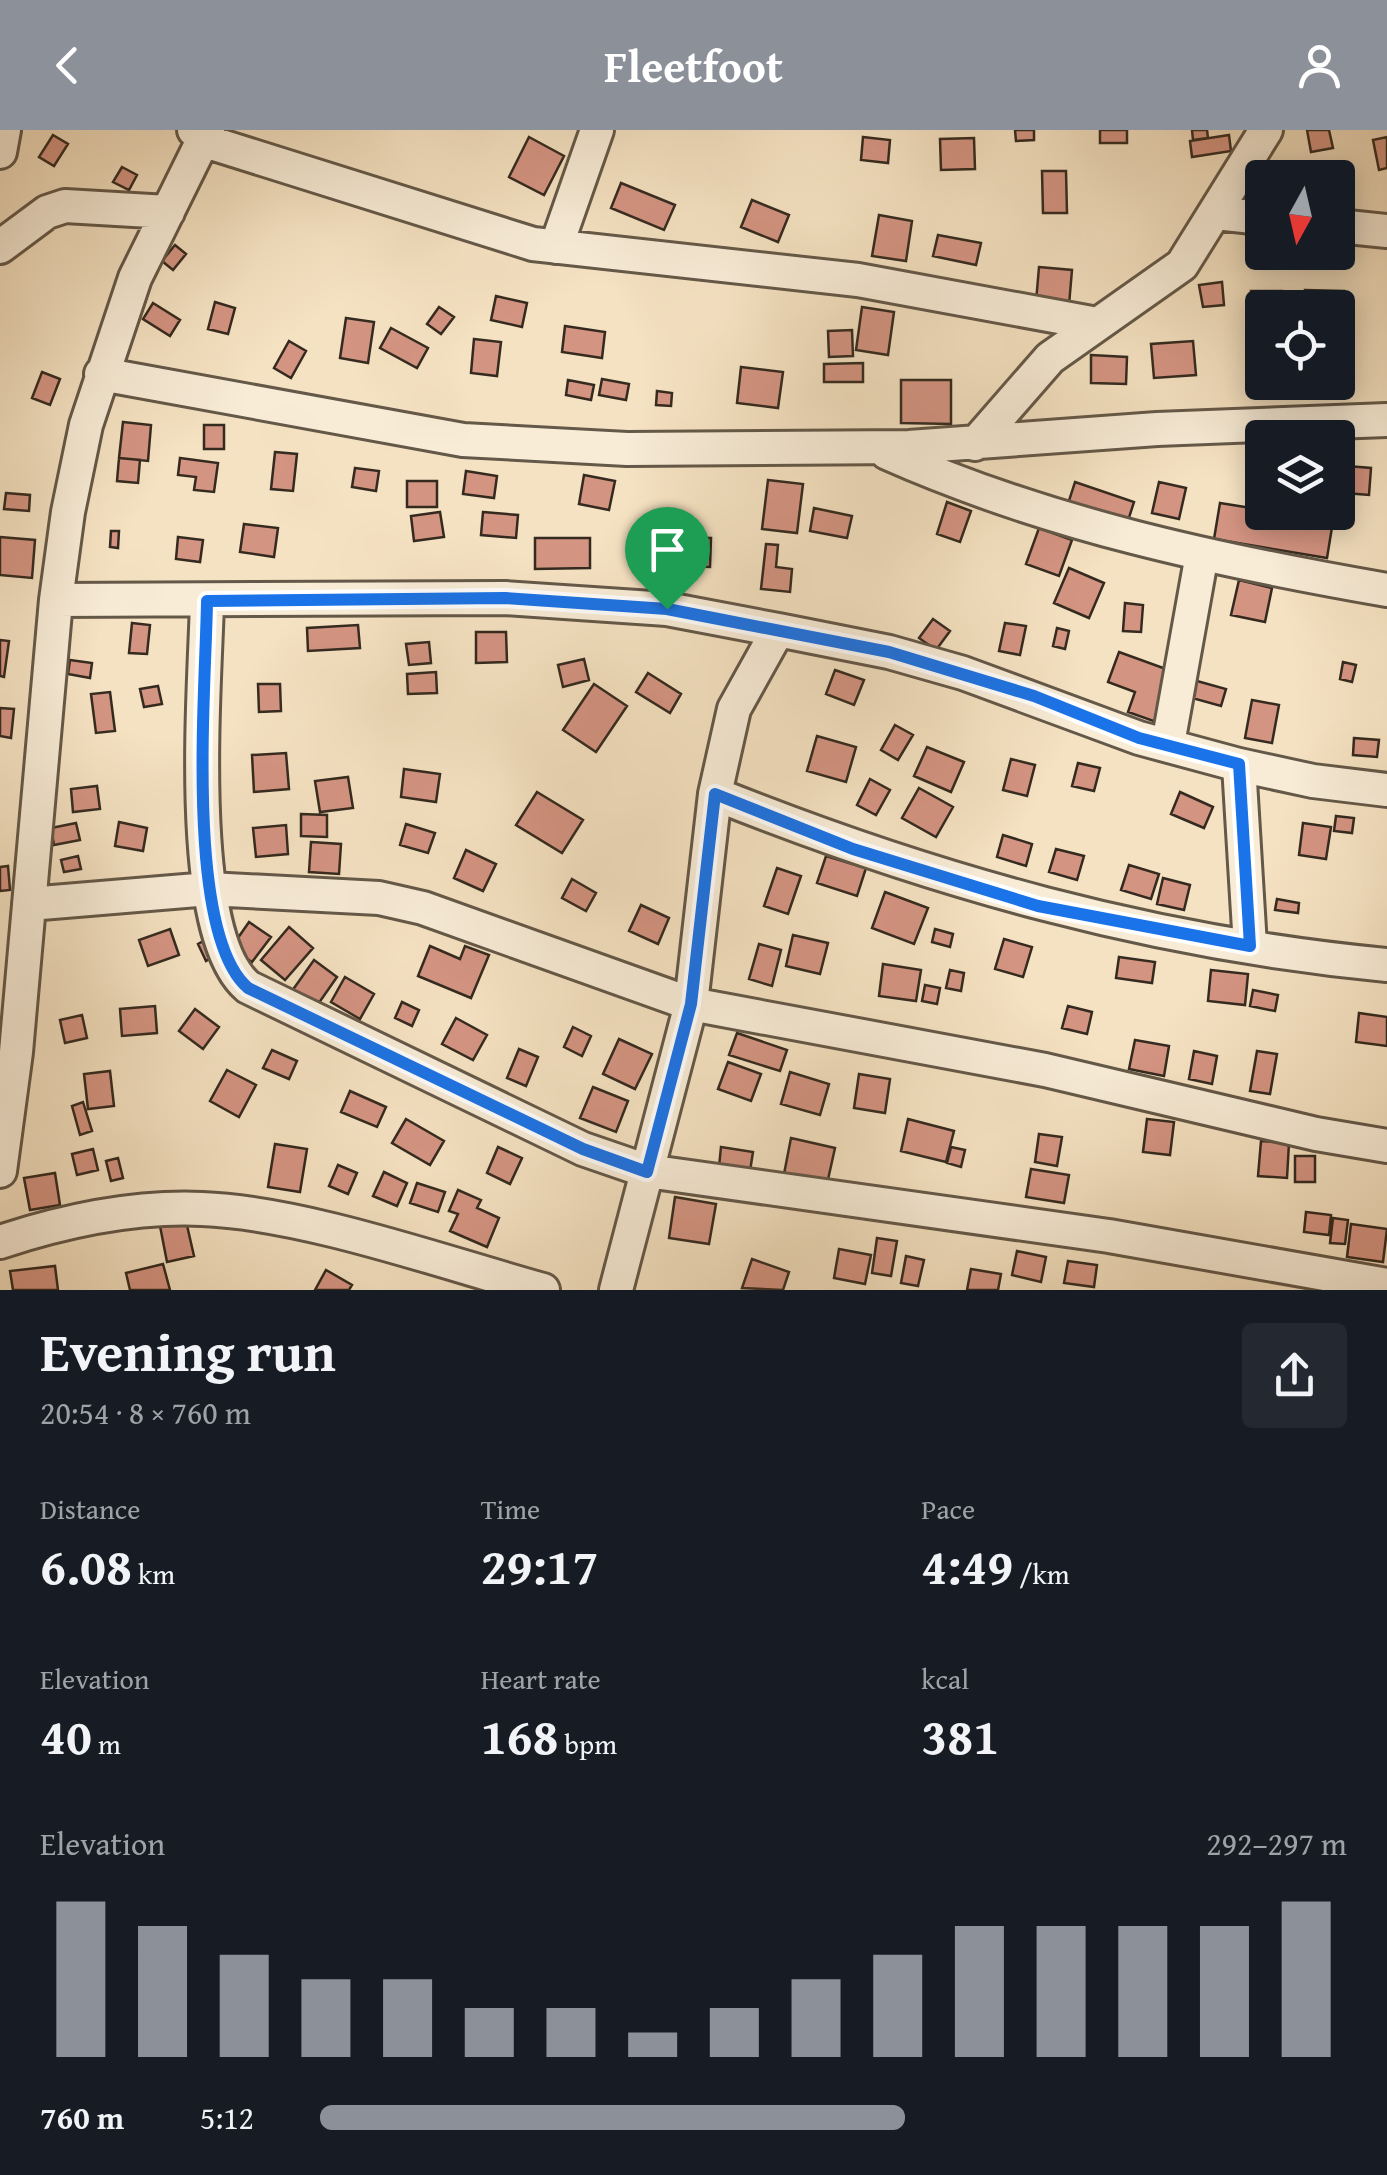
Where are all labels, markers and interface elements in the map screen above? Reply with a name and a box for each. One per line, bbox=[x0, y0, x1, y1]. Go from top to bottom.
text: Fleetfoot bbox=[604, 33, 783, 98]
icon: back bbox=[40, 38, 95, 93]
icon: person bbox=[1292, 38, 1347, 93]
north arrow bbox=[1245, 160, 1355, 270]
map controls bbox=[1245, 160, 1355, 530]
button: locate bbox=[1245, 290, 1355, 400]
button: layers bbox=[1245, 420, 1355, 530]
pin bbox=[625, 507, 710, 610]
icon: arrive bbox=[640, 522, 695, 577]
text: Evening run bbox=[40, 1311, 336, 1391]
button: share bbox=[1242, 1323, 1347, 1428]
text: 20:54 · 8 × 760 m bbox=[40, 1389, 251, 1436]
text: Distance bbox=[40, 1488, 140, 1529]
text: Time bbox=[481, 1488, 540, 1529]
text: Pace bbox=[921, 1488, 975, 1529]
text: 6.08 bbox=[40, 1529, 132, 1602]
text: 29:17 bbox=[481, 1529, 598, 1602]
text: 4:49 bbox=[921, 1529, 1013, 1602]
text: km bbox=[132, 1553, 175, 1594]
text: /km bbox=[1013, 1553, 1070, 1594]
text: Elevation bbox=[40, 1658, 150, 1699]
text: Heart rate bbox=[481, 1658, 601, 1699]
text: kcal bbox=[921, 1658, 969, 1699]
text: 40 bbox=[40, 1699, 92, 1772]
text: 168 bbox=[481, 1699, 558, 1772]
text: 381 bbox=[921, 1699, 999, 1772]
text: m bbox=[92, 1723, 121, 1764]
text: bpm bbox=[558, 1723, 617, 1764]
text: Elevation bbox=[40, 1820, 165, 1867]
text: 292–297 m bbox=[1206, 1820, 1347, 1867]
text: 760 m bbox=[40, 2094, 124, 2141]
text: 5:12 bbox=[200, 2094, 254, 2141]

